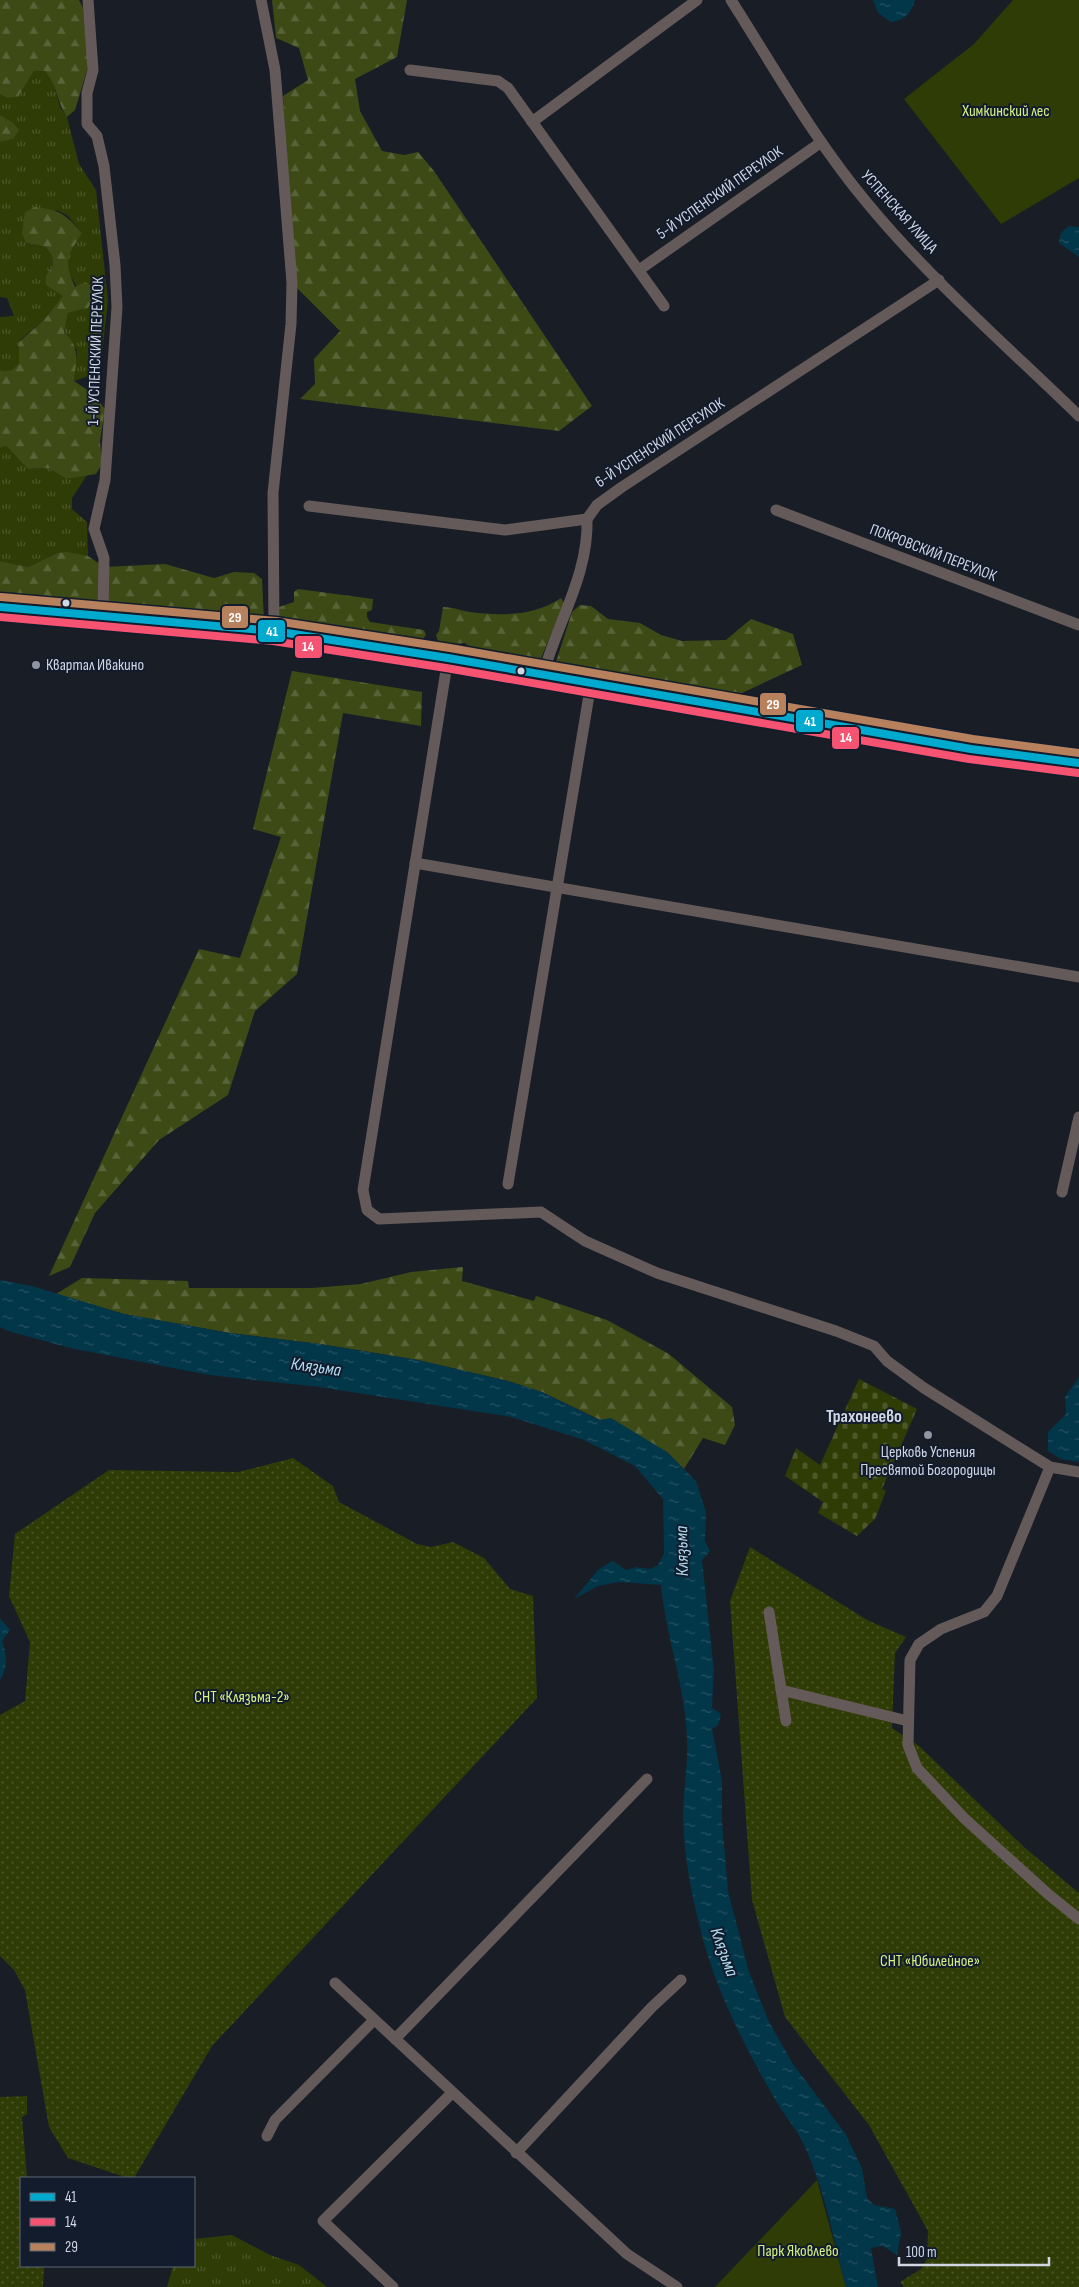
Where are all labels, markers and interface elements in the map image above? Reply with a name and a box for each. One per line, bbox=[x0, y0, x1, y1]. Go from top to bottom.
park label: Химкинский лес bbox=[961, 102, 1050, 121]
street label: 5-Й УСПЕНСКИЙ ПЕРЕУЛОК bbox=[653, 142, 787, 244]
street label: УСПЕНСКАЯ УЛИЦА bbox=[857, 167, 941, 257]
street label: 1-Й УСПЕНСКИЙ ПЕРЕУЛОК bbox=[84, 276, 108, 426]
street label: 6-Й УСПЕНСКИЙ ПЕРЕУЛОК bbox=[592, 394, 729, 492]
street label: ПОКРОВСКИЙ ПЕРЕУЛОК bbox=[867, 520, 1000, 586]
unlabelled marker bbox=[61, 598, 71, 608]
line badge: 29 bbox=[221, 605, 249, 629]
text: 29 bbox=[229, 609, 242, 626]
line badge: 41 bbox=[257, 619, 286, 643]
text: 41 bbox=[266, 623, 279, 640]
line badge: 14 bbox=[294, 635, 323, 659]
text: 14 bbox=[302, 638, 315, 655]
place label: Квартал Ивакино bbox=[46, 656, 144, 675]
marker: Квартал Ивакино bbox=[30, 659, 42, 671]
unlabelled marker bbox=[516, 666, 526, 676]
line badge: 29 bbox=[759, 692, 787, 716]
text: 29 bbox=[767, 696, 780, 713]
line badge: 41 bbox=[795, 709, 824, 733]
text: 41 bbox=[804, 713, 817, 730]
line badge: 14 bbox=[831, 726, 860, 750]
text: 14 bbox=[840, 729, 853, 746]
water label: Клязьма bbox=[290, 1353, 343, 1381]
district label: Трахонеево bbox=[826, 1406, 902, 1427]
marker: Церковь Успения Пресвятой Богородицы bbox=[922, 1429, 934, 1441]
place label: Церковь Успения Пресвятой Богородицы bbox=[860, 1443, 996, 1480]
water label: Клязьма bbox=[671, 1525, 693, 1576]
park label: СНТ «Клязьма-2» bbox=[194, 1688, 290, 1707]
water label: Клязьма bbox=[705, 1925, 743, 1980]
park label: СНТ «Юбилейное» bbox=[880, 1952, 980, 1971]
legend bbox=[20, 2177, 195, 2267]
text: 41 bbox=[65, 2188, 77, 2207]
text: 14 bbox=[65, 2213, 77, 2232]
scale bar bbox=[899, 2234, 1049, 2266]
text: 29 bbox=[65, 2238, 78, 2257]
park label: Парк Яковлево bbox=[757, 2242, 839, 2261]
text: 100 m bbox=[906, 2243, 937, 2262]

